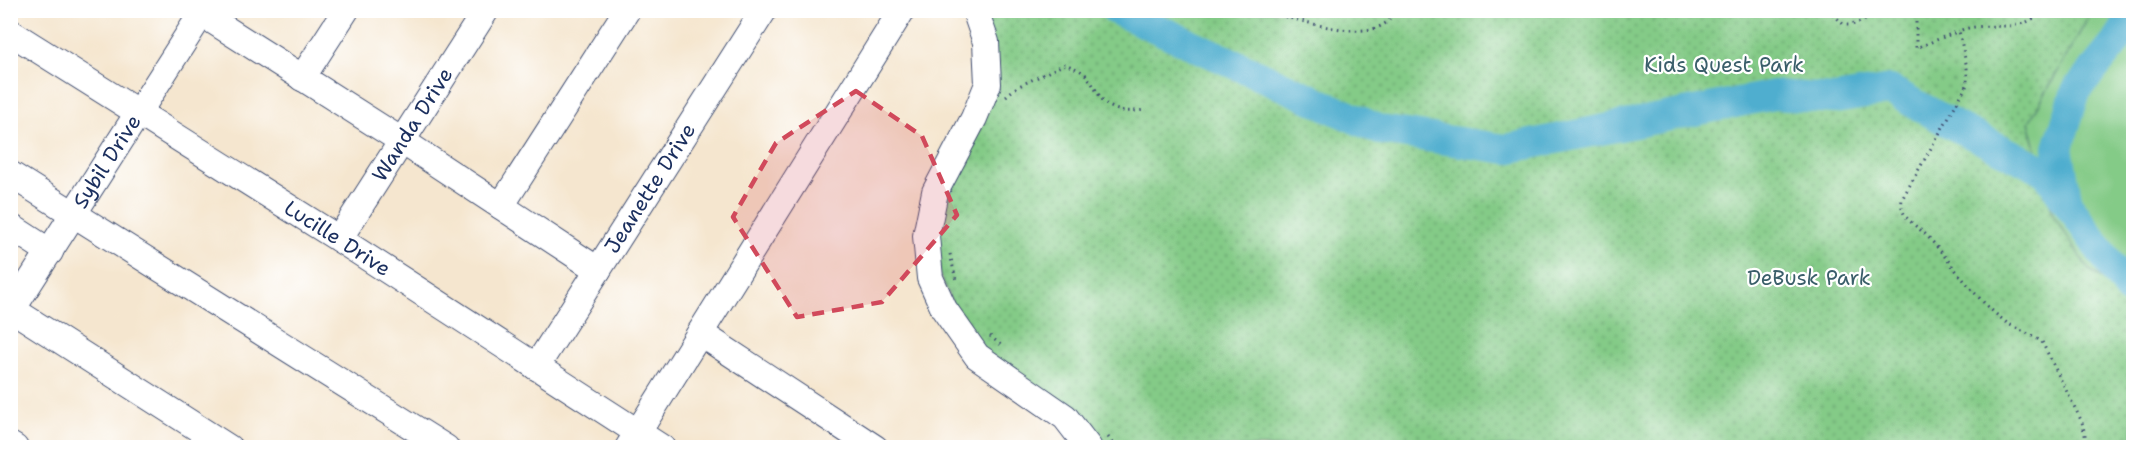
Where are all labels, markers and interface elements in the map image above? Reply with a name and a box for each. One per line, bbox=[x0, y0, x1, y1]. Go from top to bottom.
park label: Kids Quest Park bbox=[1644, 51, 1804, 79]
street label: Wanda Drive bbox=[365, 62, 459, 187]
street label: Sybil Drive bbox=[67, 109, 147, 214]
street label: Jeanette Drive bbox=[598, 118, 702, 259]
street label: Lucille Drive bbox=[279, 194, 396, 283]
park label: DeBusk Park bbox=[1747, 264, 1871, 292]

